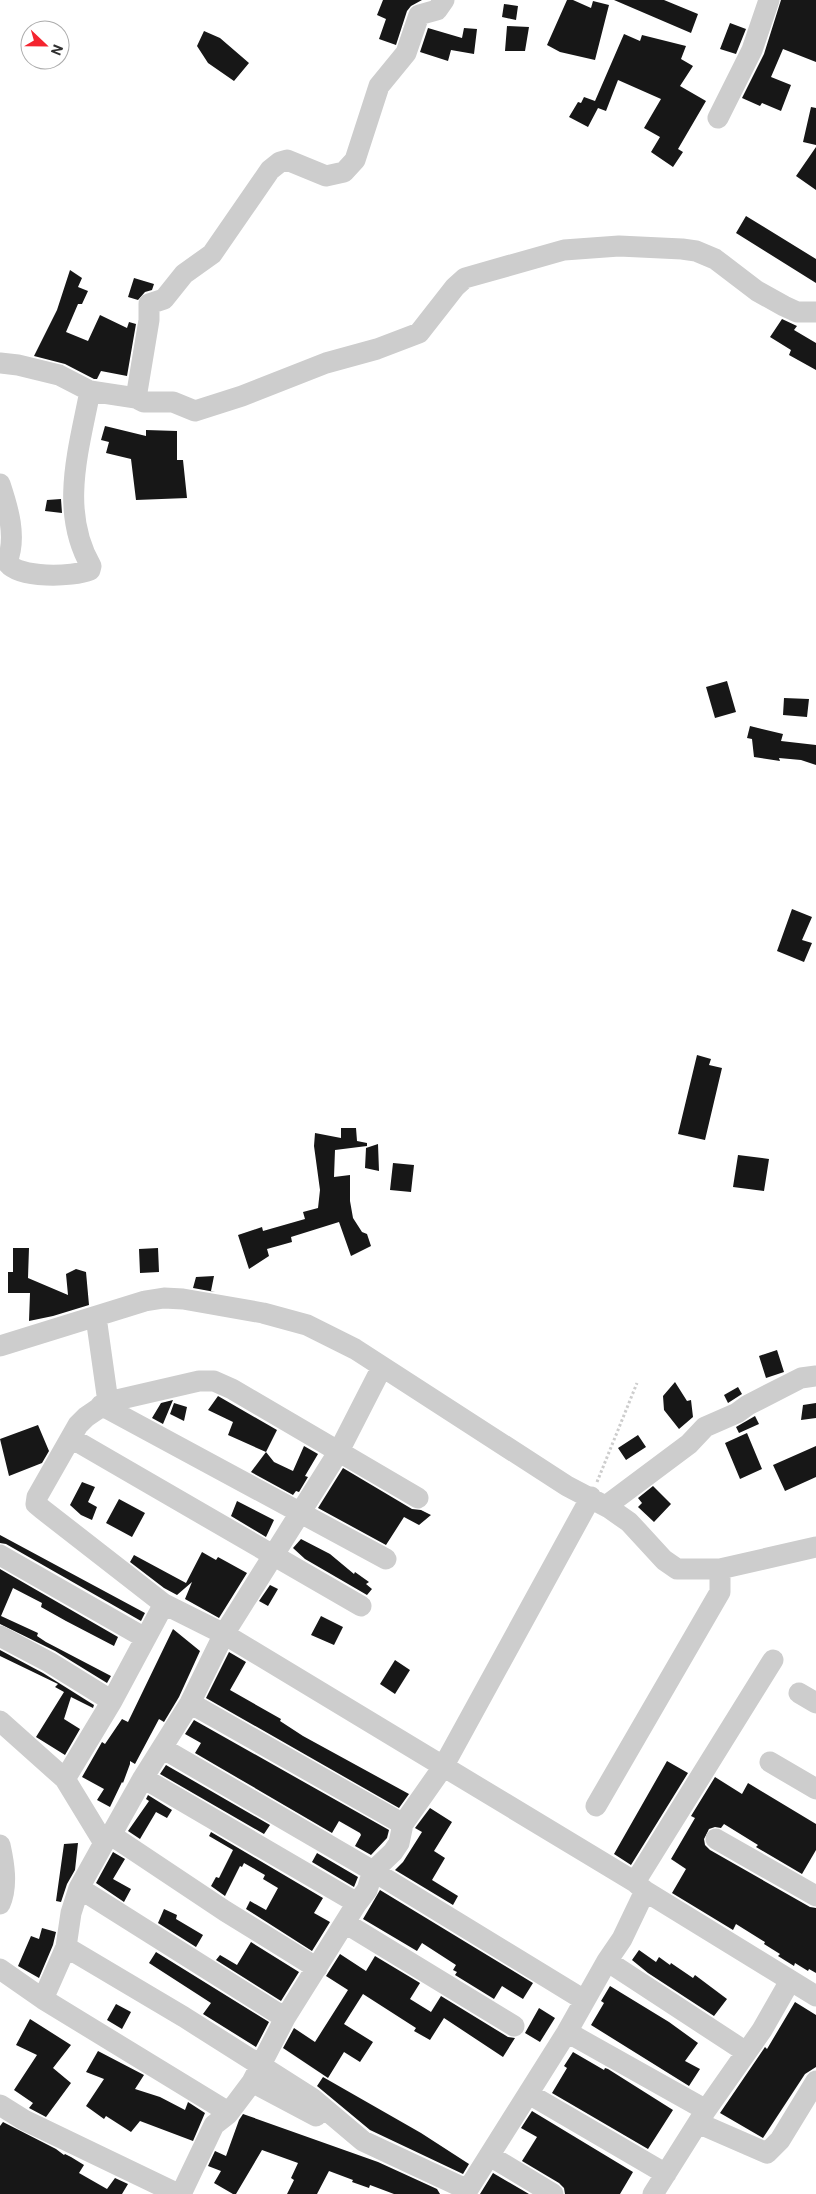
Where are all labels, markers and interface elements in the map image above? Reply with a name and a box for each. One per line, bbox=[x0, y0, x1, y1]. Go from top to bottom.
north arrow bbox=[20, 20, 70, 70]
text: N bbox=[48, 42, 66, 57]

